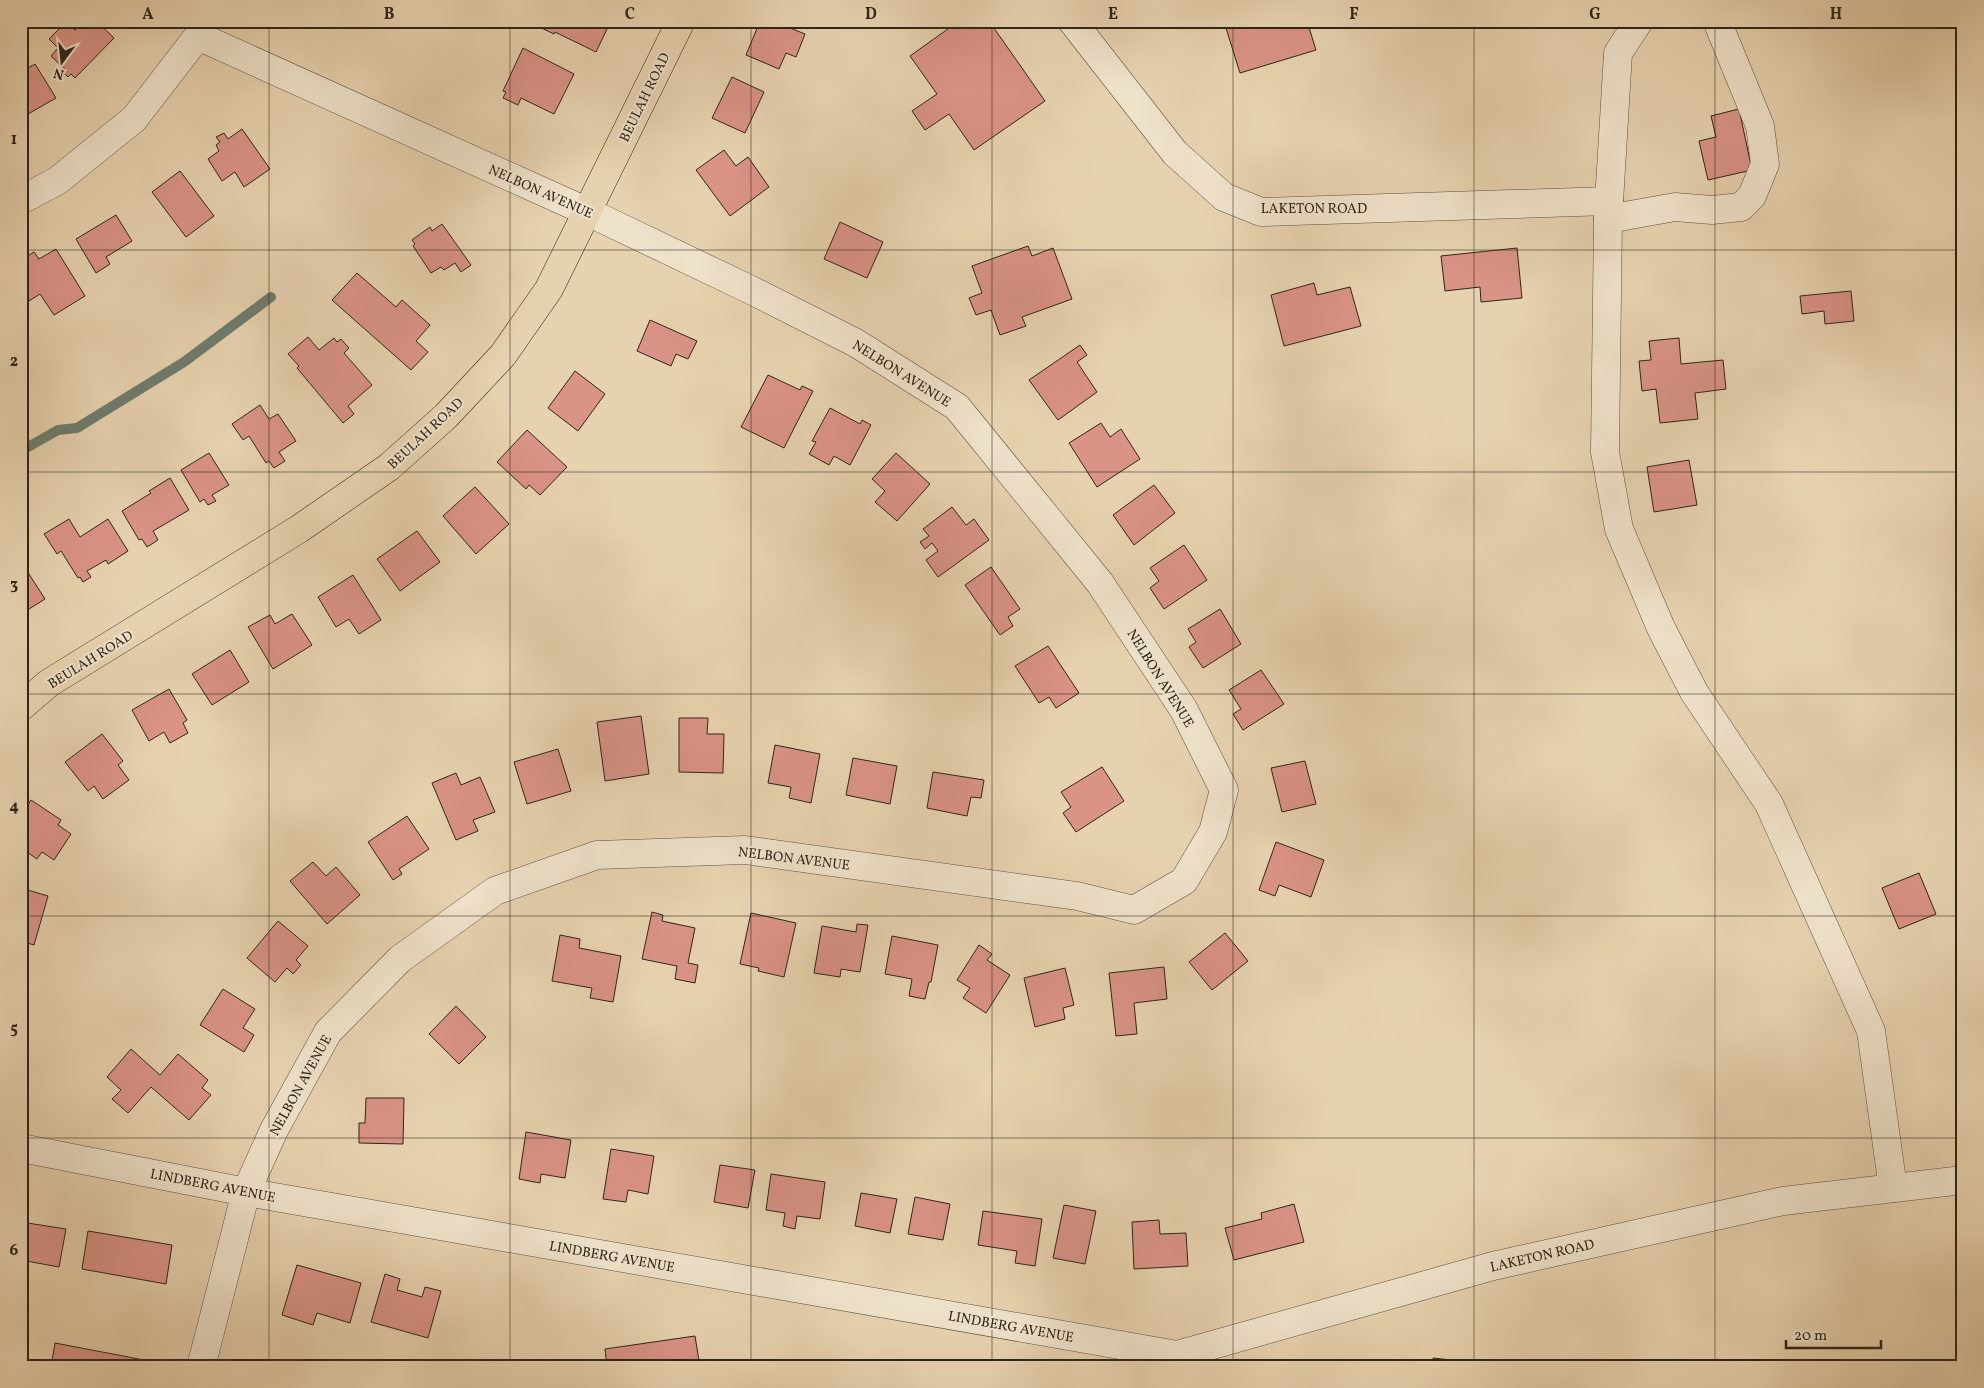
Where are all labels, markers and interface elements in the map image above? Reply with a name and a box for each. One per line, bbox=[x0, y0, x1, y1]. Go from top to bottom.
text: A bbox=[142, 4, 154, 26]
text: B bbox=[384, 4, 395, 26]
text: C bbox=[625, 4, 635, 26]
text: D bbox=[865, 4, 877, 26]
text: E bbox=[1108, 4, 1118, 26]
text: F bbox=[1349, 4, 1359, 26]
text: G bbox=[1589, 4, 1601, 26]
text: H bbox=[1830, 4, 1842, 26]
north arrow bbox=[38, 38, 88, 88]
street label: BEULAH ROAD bbox=[615, 50, 675, 146]
text: N bbox=[52, 63, 66, 84]
text: 1 bbox=[11, 129, 17, 151]
street label: NELBON AVENUE bbox=[485, 161, 596, 224]
street label: LAKETON ROAD bbox=[1261, 200, 1367, 219]
street label: NELBON AVENUE bbox=[848, 336, 954, 412]
text: 2 bbox=[10, 351, 18, 373]
street label: BEULAH ROAD bbox=[384, 394, 468, 474]
text: 3 bbox=[10, 574, 18, 596]
street label: BEULAH ROAD bbox=[45, 626, 137, 694]
street label: NELBON AVENUE bbox=[1122, 626, 1198, 732]
text: 4 bbox=[9, 796, 19, 818]
street label: NELBON AVENUE bbox=[737, 843, 851, 876]
text: 5 bbox=[10, 1018, 18, 1040]
street label: NELBON AVENUE bbox=[266, 1032, 337, 1140]
street label: LINDBERG AVENUE bbox=[148, 1165, 277, 1208]
street label: LAKETON ROAD bbox=[1488, 1235, 1596, 1278]
street label: LINDBERG AVENUE bbox=[547, 1237, 676, 1278]
text: 6 bbox=[10, 1240, 19, 1262]
street label: LINDBERG AVENUE bbox=[946, 1307, 1075, 1348]
scale bar bbox=[1786, 1318, 1882, 1350]
text: 20 m bbox=[1794, 1326, 1827, 1347]

